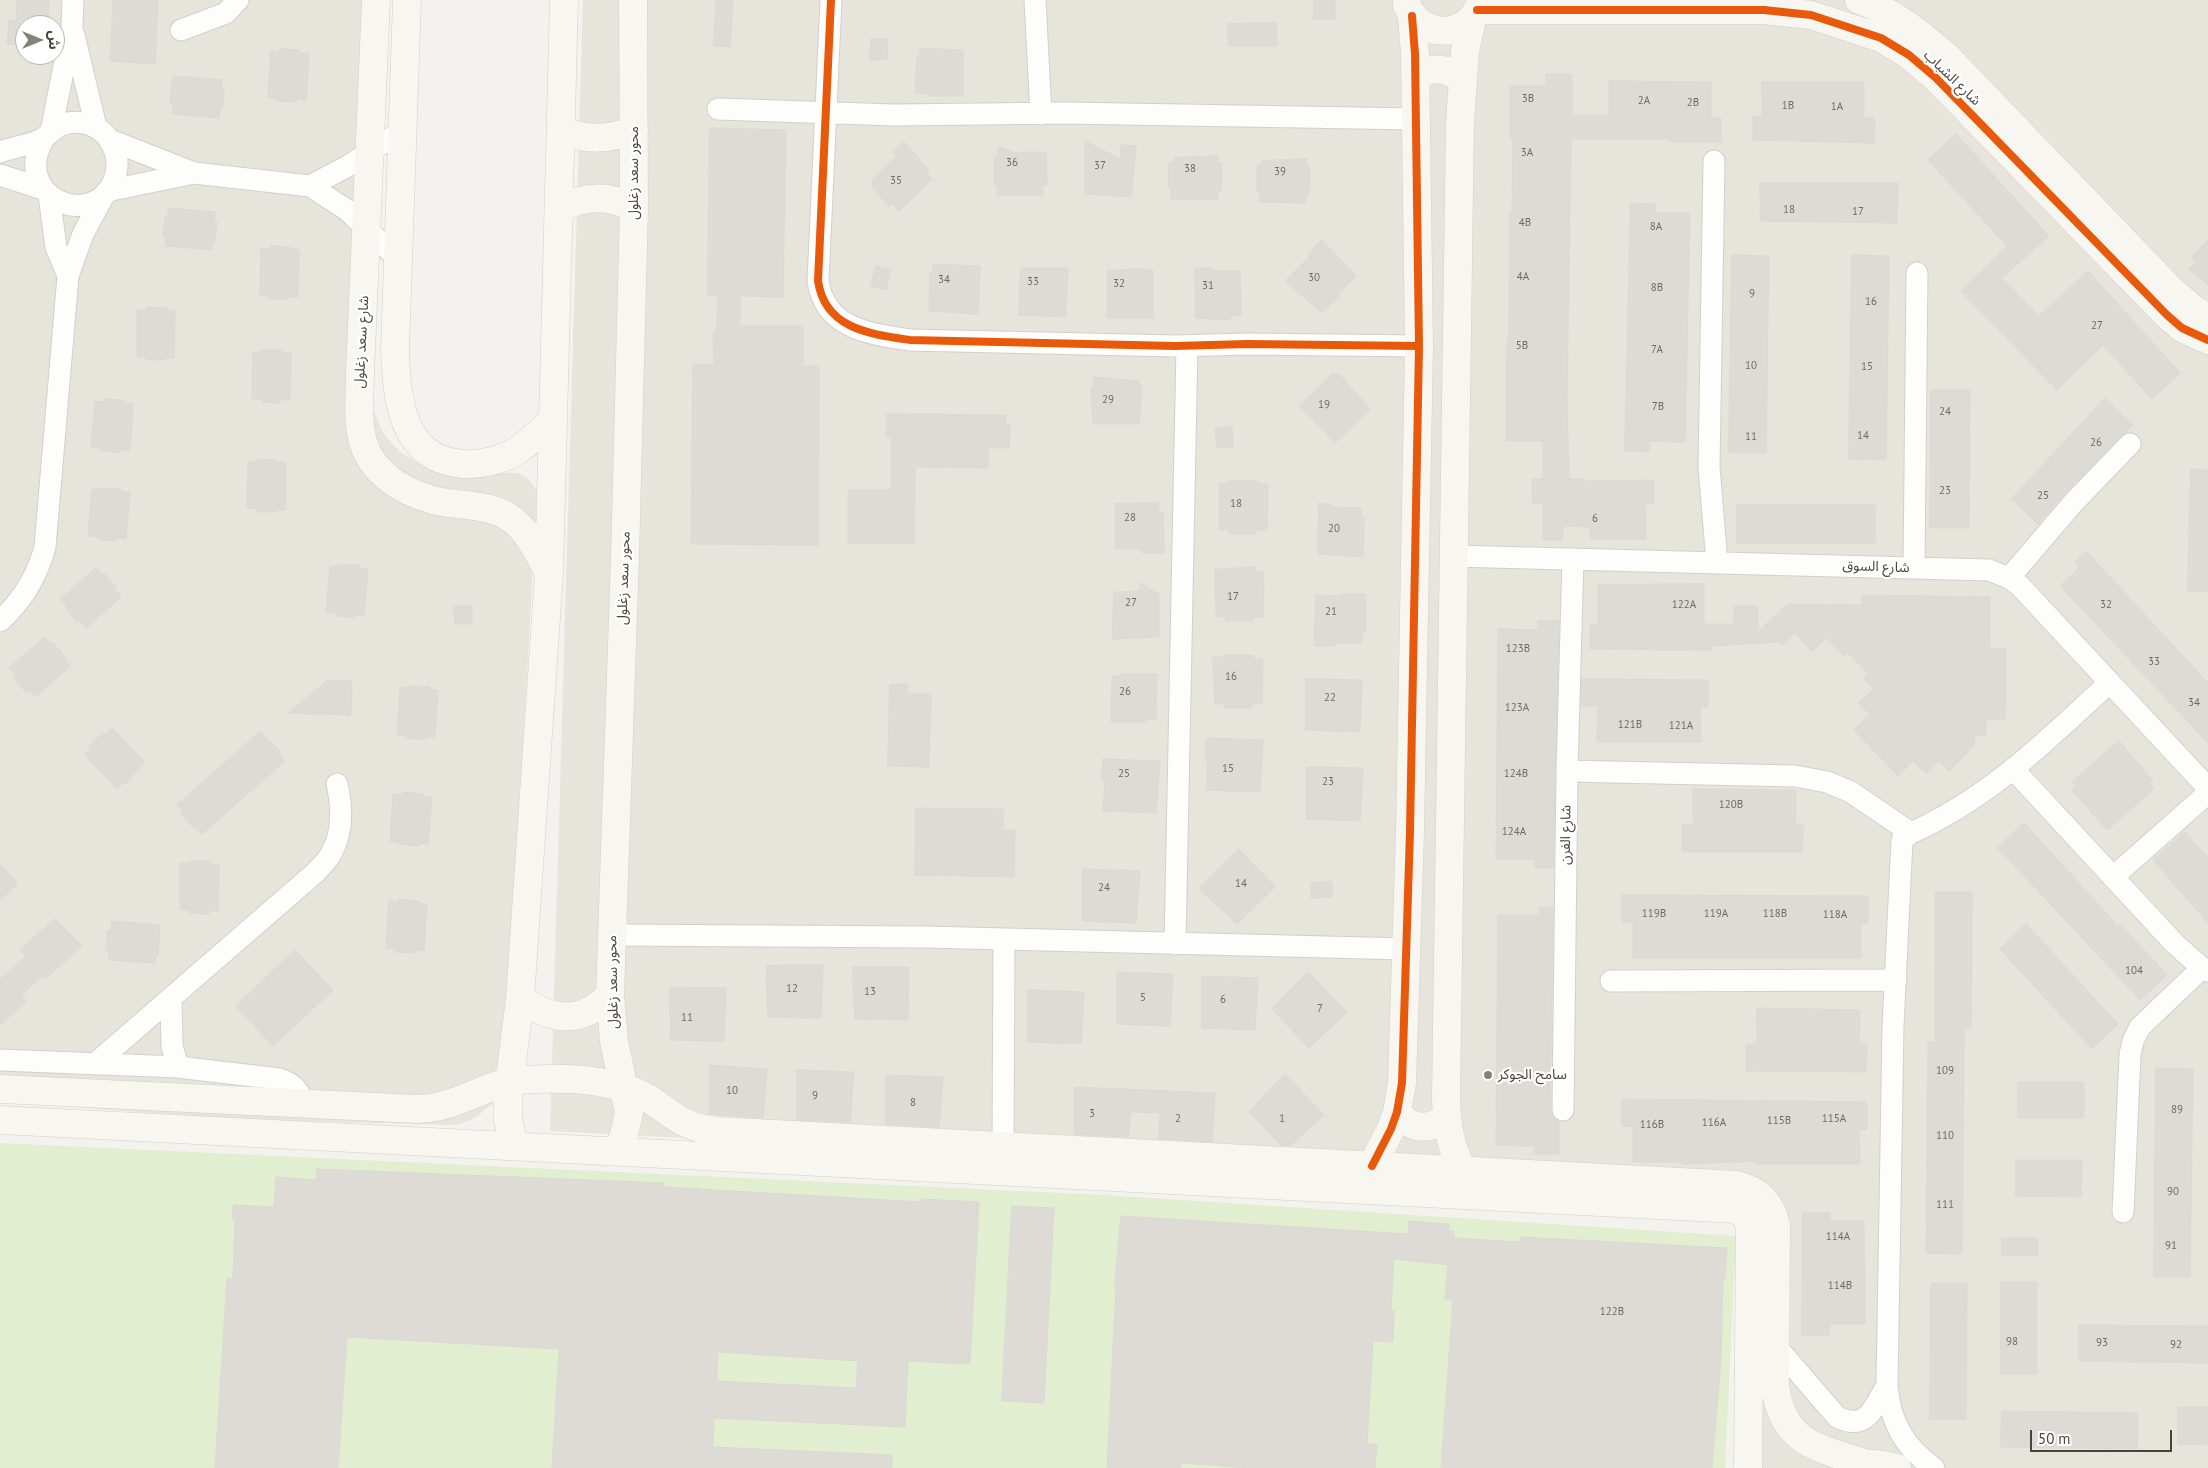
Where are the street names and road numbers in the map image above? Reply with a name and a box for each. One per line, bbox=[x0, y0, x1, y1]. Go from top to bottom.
street label: شارع الشباب bbox=[1920, 47, 1984, 109]
street label: محور سعد زغلول bbox=[626, 126, 642, 220]
street label: شارع سعد زغلول bbox=[351, 295, 373, 389]
street label: محور سعد زغلول bbox=[614, 531, 634, 625]
street label: شارع السوق bbox=[1842, 557, 1910, 577]
street label: شارع الفرن bbox=[1557, 805, 1575, 865]
street label: محور سعد زغلول bbox=[604, 935, 622, 1029]

